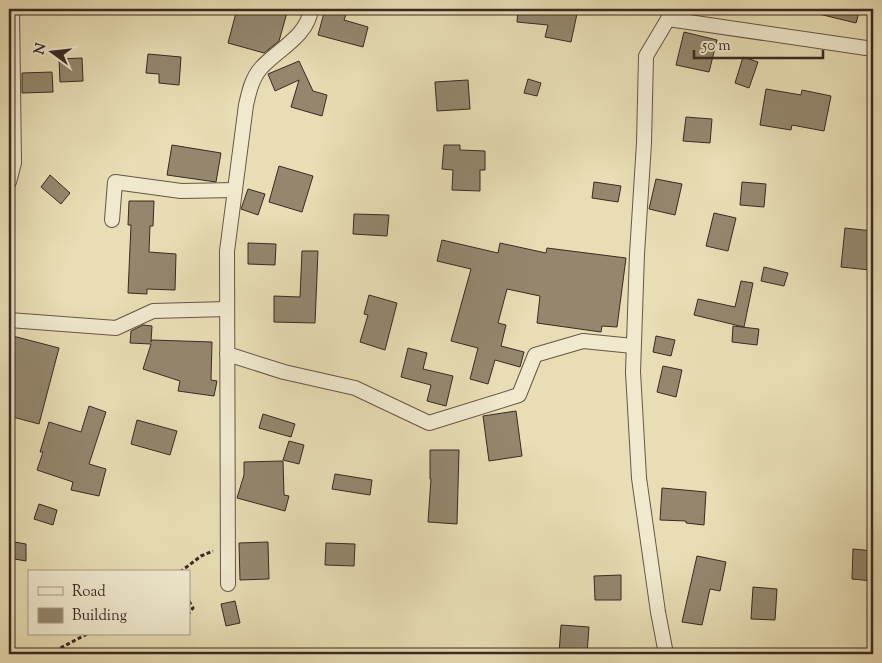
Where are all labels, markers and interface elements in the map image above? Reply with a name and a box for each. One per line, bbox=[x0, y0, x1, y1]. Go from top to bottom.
north arrow bbox=[28, 28, 78, 78]
scale bar bbox=[694, 28, 823, 60]
text: 50 m bbox=[701, 36, 731, 57]
text: N bbox=[30, 41, 52, 57]
legend bbox=[28, 570, 190, 636]
text: Road bbox=[72, 582, 106, 603]
text: Building bbox=[72, 606, 127, 627]

